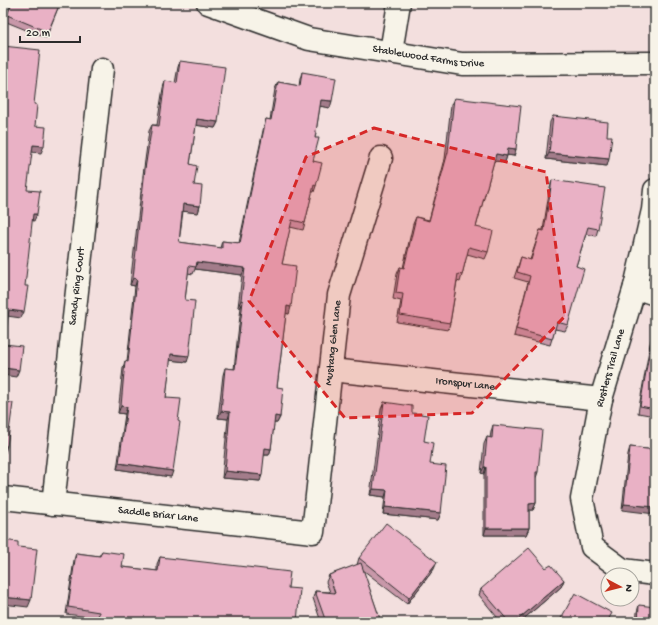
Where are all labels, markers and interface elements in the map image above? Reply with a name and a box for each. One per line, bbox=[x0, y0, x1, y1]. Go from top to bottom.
scale bar bbox=[20, 18, 80, 44]
text: 20 m bbox=[26, 27, 51, 41]
street label: Stablewood Farms Drive bbox=[372, 43, 485, 70]
street label: Sandy Ring Court bbox=[67, 245, 88, 326]
street label: Mustang Glen Lane bbox=[323, 299, 344, 386]
street label: Rustlers Trail Lane bbox=[594, 327, 628, 408]
street label: Ironspur Lane bbox=[435, 375, 496, 394]
street label: Saddle Briar Lane bbox=[117, 505, 199, 525]
north arrow bbox=[600, 567, 640, 607]
text: N bbox=[622, 584, 634, 592]

